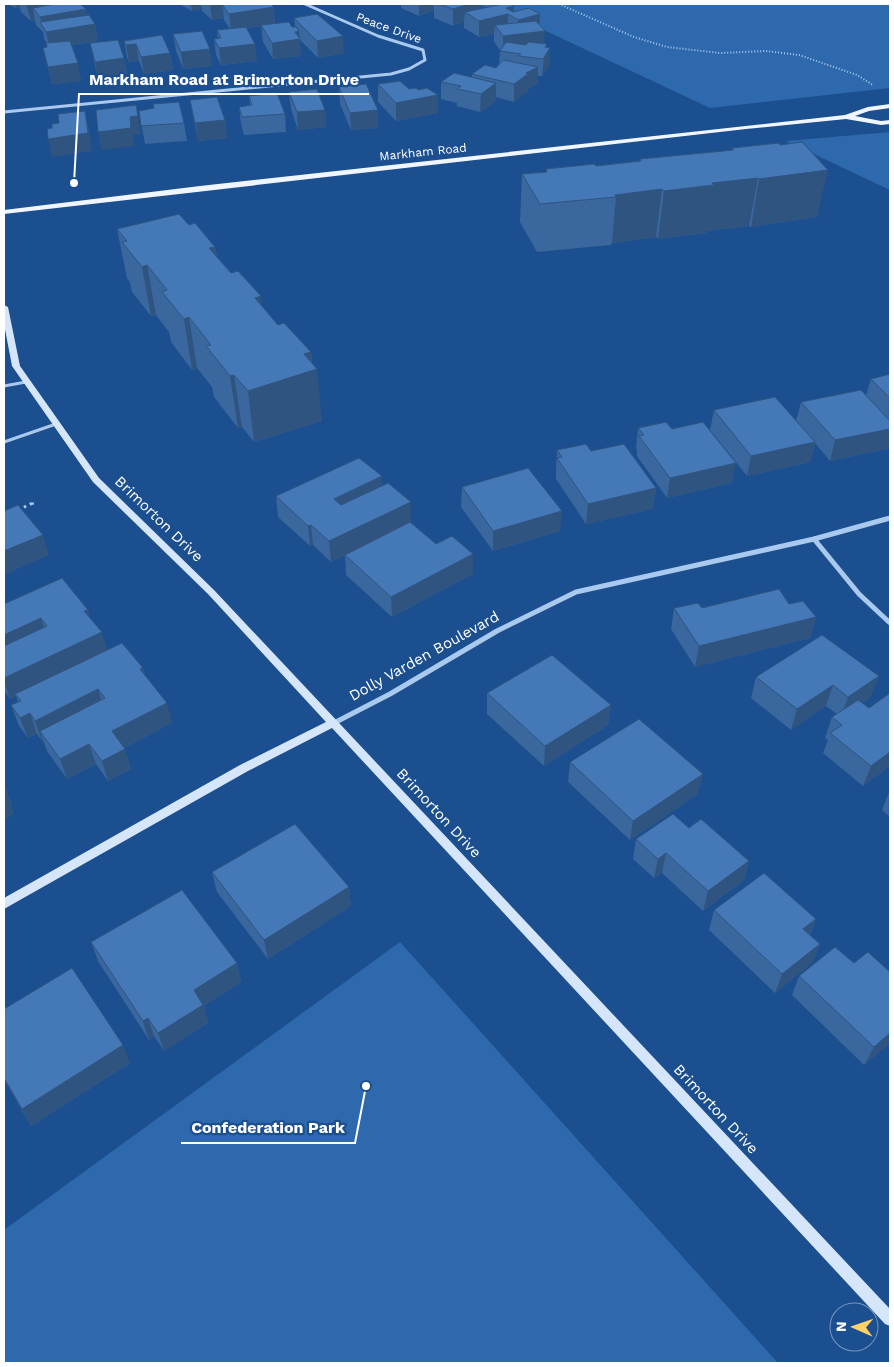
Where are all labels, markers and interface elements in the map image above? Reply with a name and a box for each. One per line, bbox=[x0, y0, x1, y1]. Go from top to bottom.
street label: Peace Drive bbox=[354, 10, 424, 46]
callout: Markham Road at Brimorton Drive bbox=[79, 63, 369, 94]
text: Markham Road at Brimorton Drive bbox=[89, 70, 359, 89]
street label: Markham Road bbox=[379, 140, 467, 164]
street label: Brimorton Drive bbox=[111, 472, 207, 566]
street label: Dolly Varden Boulevard bbox=[346, 607, 502, 705]
street label: Brimorton Drive bbox=[393, 764, 485, 862]
street label: Brimorton Drive bbox=[670, 1060, 762, 1158]
callout: Confederation Park bbox=[181, 1112, 355, 1143]
text: Confederation Park bbox=[191, 1118, 345, 1137]
north arrow bbox=[829, 1302, 879, 1352]
text: N bbox=[833, 1321, 849, 1332]

